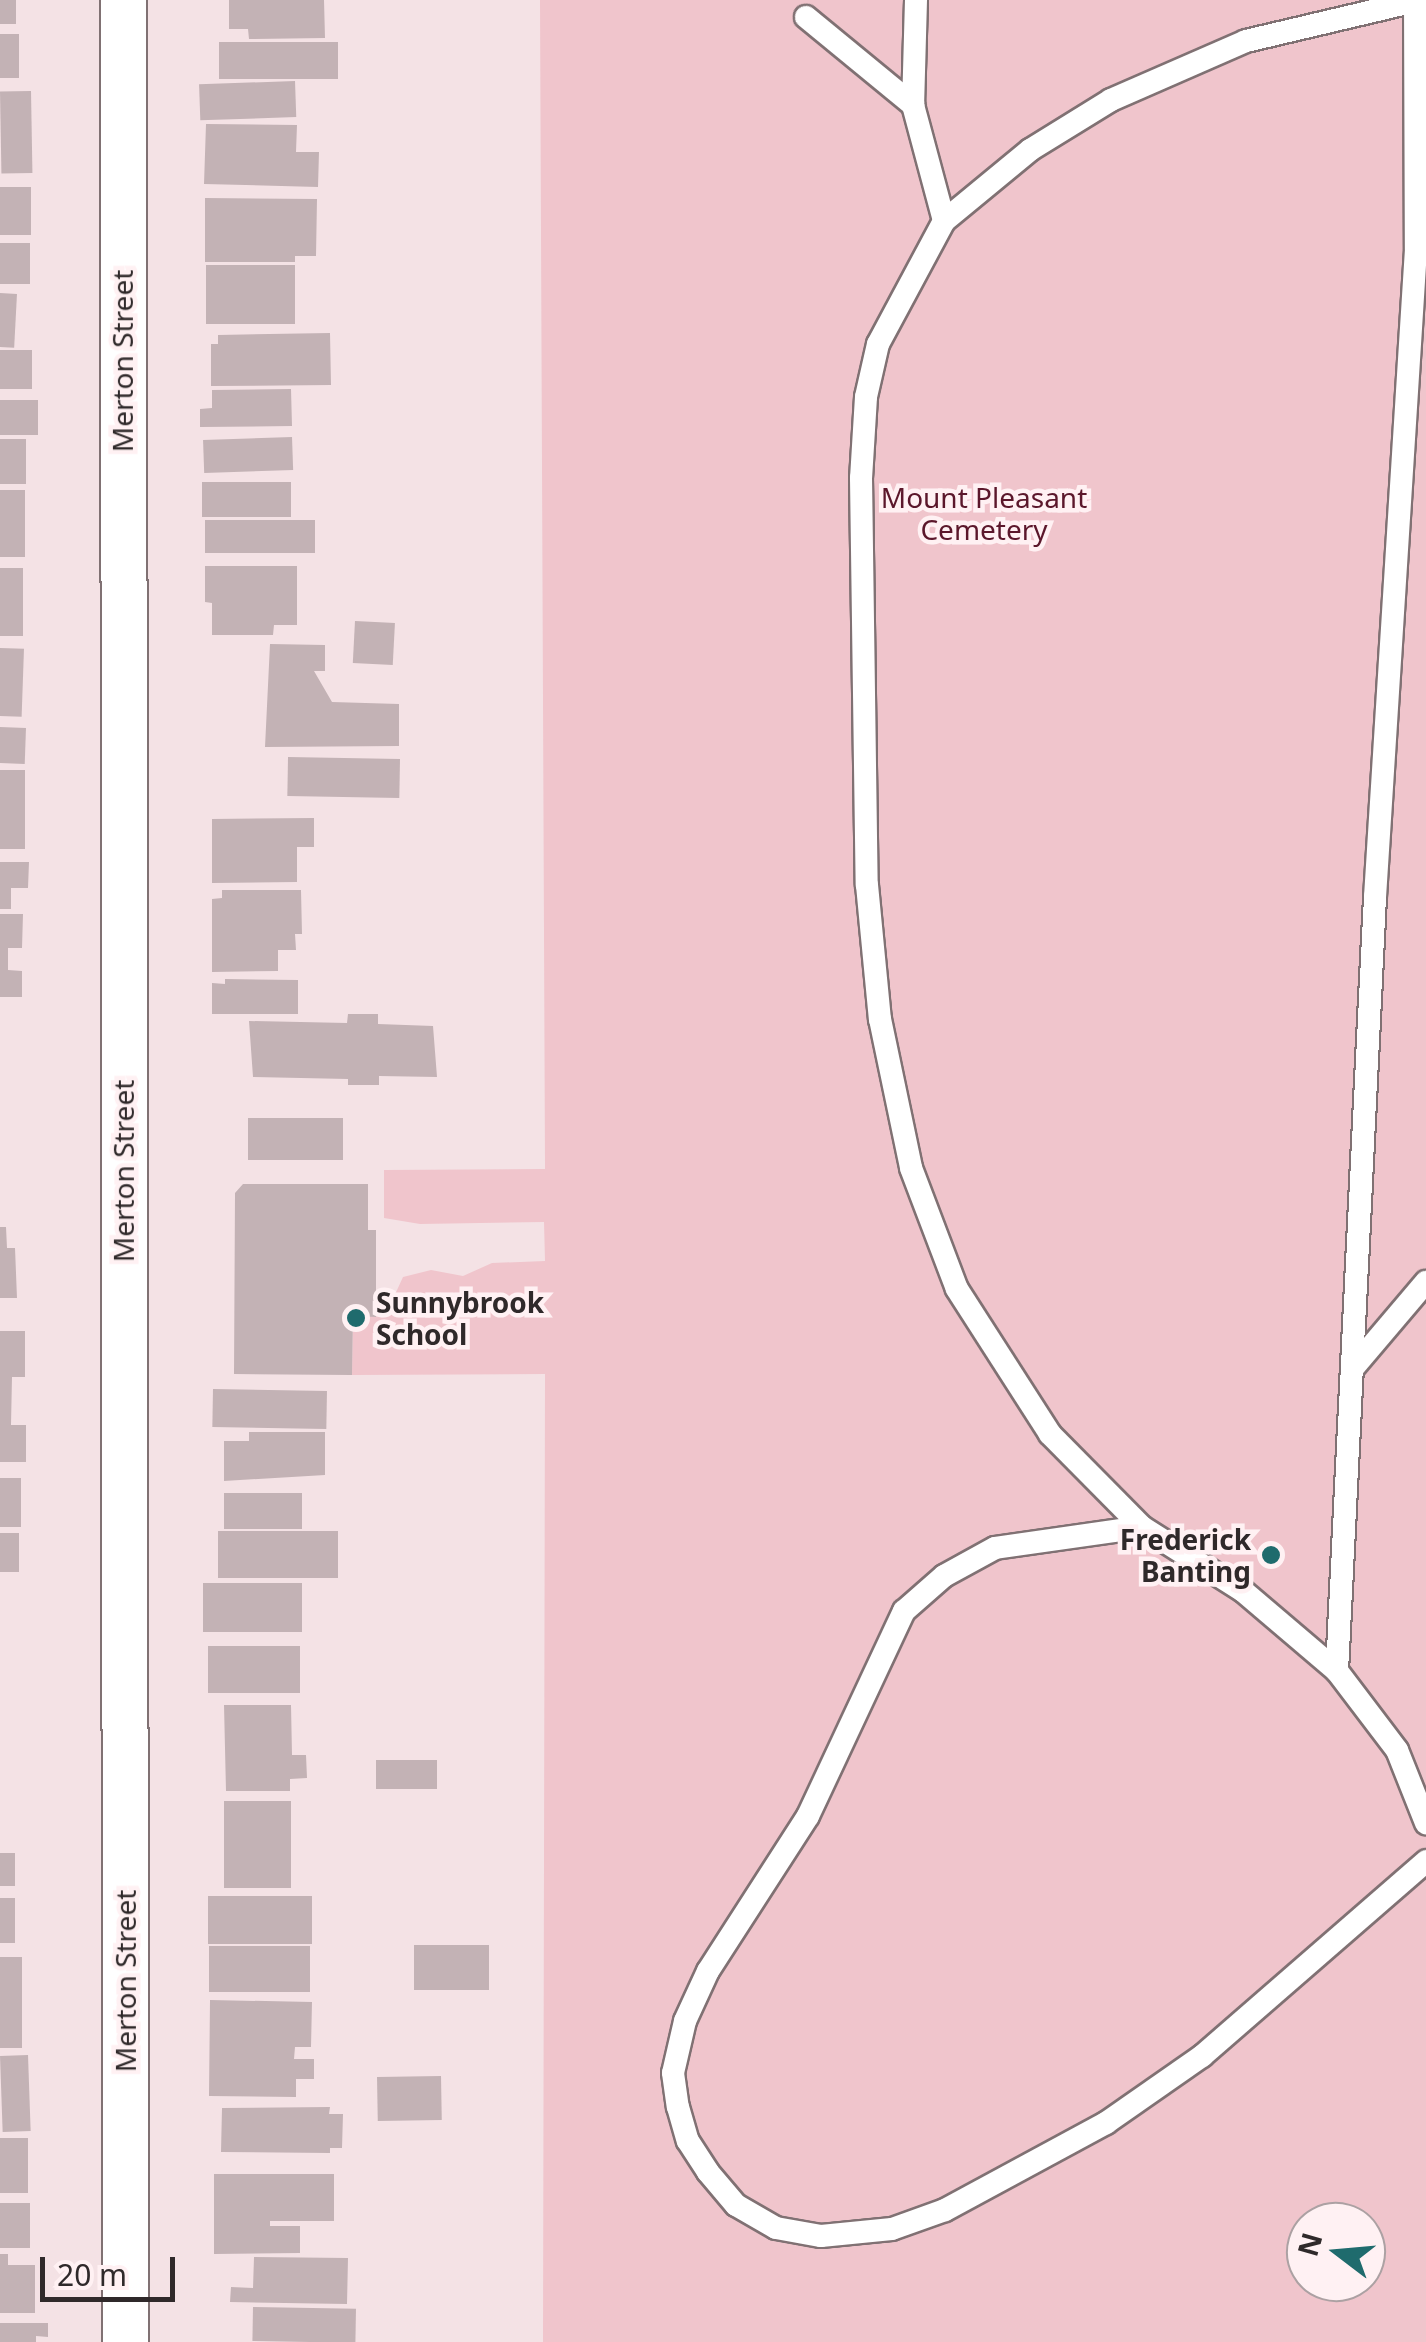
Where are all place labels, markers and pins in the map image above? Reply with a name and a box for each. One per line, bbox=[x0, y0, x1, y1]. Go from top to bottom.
place label: Sunnybrook School bbox=[376, 1285, 544, 1351]
marker: Sunnybrook School bbox=[345, 1307, 367, 1329]
place label: Frederick Banting bbox=[1120, 1522, 1251, 1588]
marker: Frederick Banting bbox=[1260, 1544, 1282, 1566]

